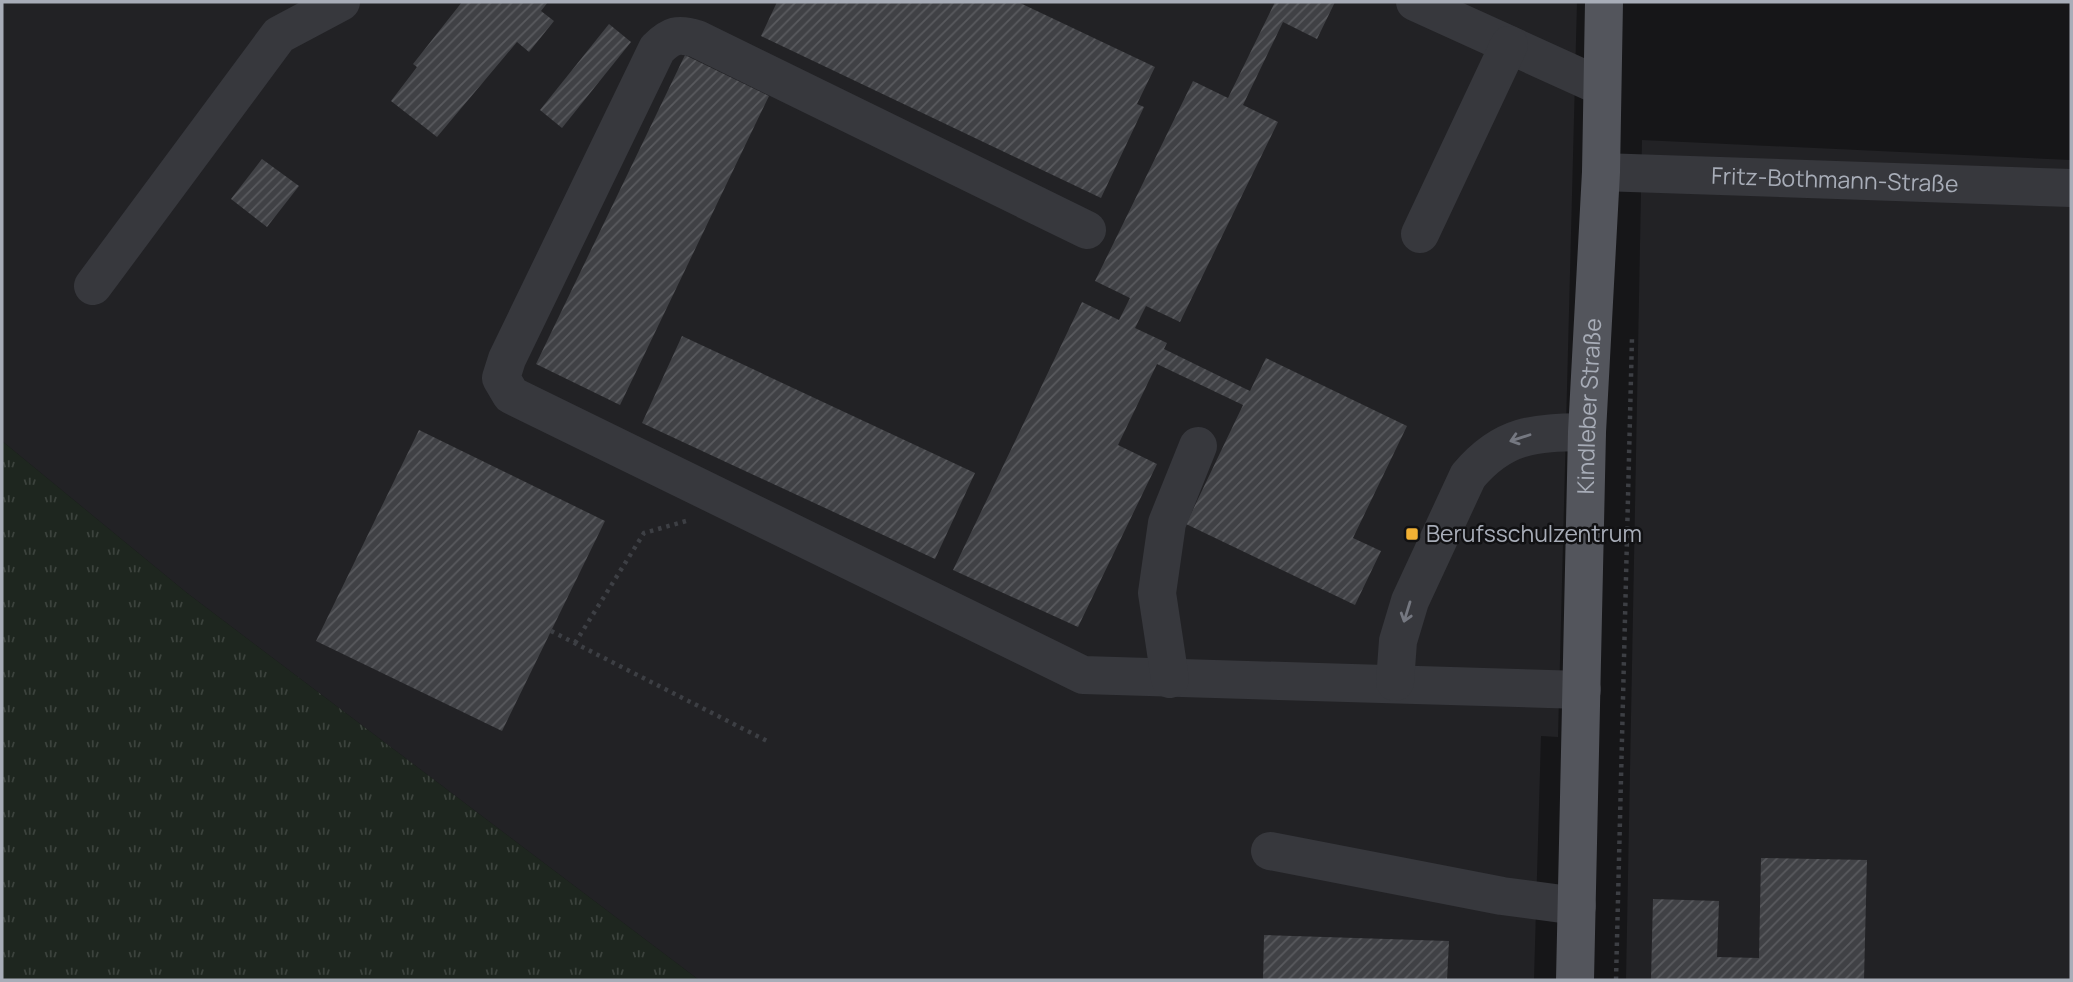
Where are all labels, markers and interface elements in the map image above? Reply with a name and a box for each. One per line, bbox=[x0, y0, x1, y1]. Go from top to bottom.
street label: Fritz-Bothmann-Straße bbox=[1711, 159, 1959, 199]
street label: Kindleber Straße bbox=[1569, 317, 1608, 495]
one-way arrow bbox=[1509, 433, 1531, 446]
place label: Berufsschulzentrum bbox=[1426, 517, 1642, 549]
marker: Berufsschulzentrum bbox=[1404, 526, 1420, 542]
one-way arrow bbox=[1399, 600, 1412, 622]

